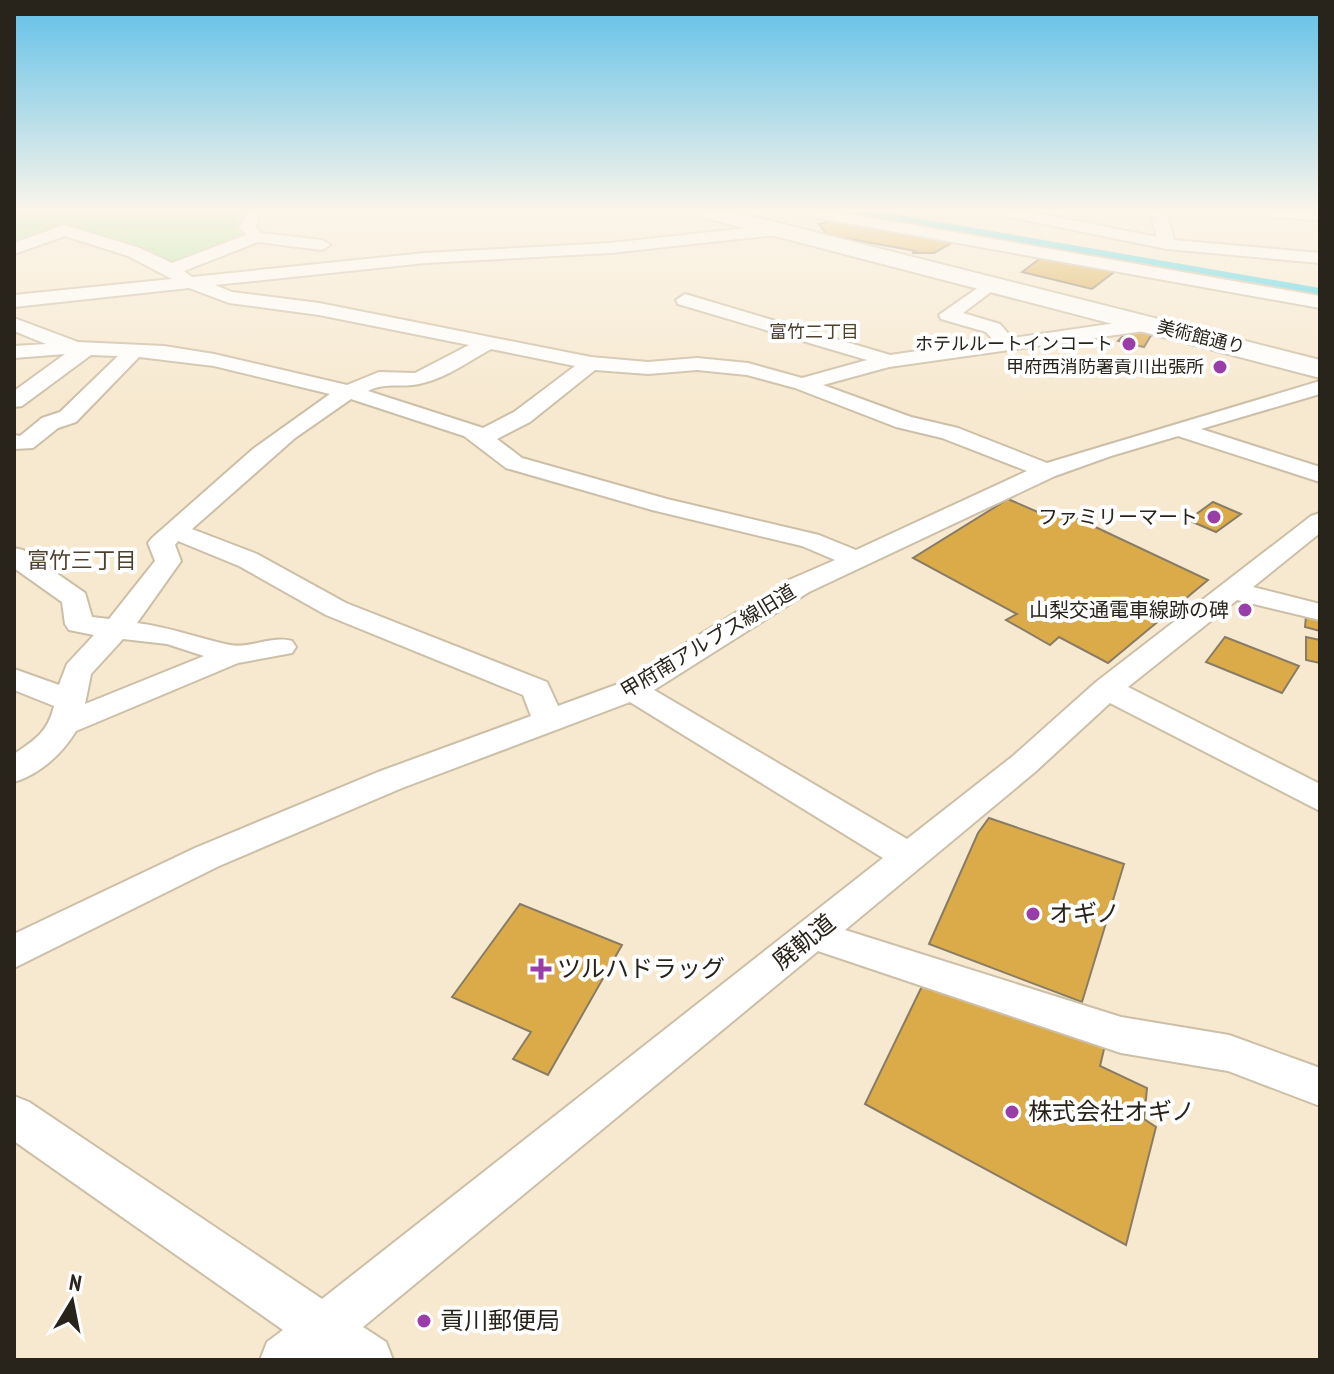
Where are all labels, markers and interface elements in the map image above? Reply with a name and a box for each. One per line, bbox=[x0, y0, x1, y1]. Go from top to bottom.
street label: 美術館通り bbox=[1155, 314, 1248, 359]
district label: 富竹二丁目 bbox=[769, 320, 859, 343]
place label: ホテルルートインコート bbox=[915, 332, 1113, 355]
marker: ホテルルートインコート bbox=[1120, 335, 1138, 353]
place label: 甲府西消防署貢川出張所 bbox=[1006, 355, 1204, 378]
marker: 甲府西消防署貢川出張所 bbox=[1211, 358, 1229, 376]
place label: ファミリーマート bbox=[1038, 504, 1198, 530]
marker: ファミリーマート bbox=[1205, 508, 1223, 526]
district label: 富竹三丁目 bbox=[27, 546, 137, 574]
street label: 甲府南アルプス線旧道 bbox=[616, 578, 800, 704]
place label: 山梨交通電車線跡の碑 bbox=[1029, 597, 1229, 623]
marker: 山梨交通電車線跡の碑 bbox=[1236, 601, 1254, 619]
place label: オギノ bbox=[1049, 898, 1120, 929]
marker: オギノ bbox=[1024, 905, 1042, 923]
street label: 廃軌道 bbox=[766, 907, 841, 976]
place label: ツルハドラッグ bbox=[557, 953, 725, 984]
marker: ツルハドラッグ bbox=[532, 960, 550, 978]
place label: 株式会社オギノ bbox=[1028, 1096, 1195, 1127]
marker: 株式会社オギノ bbox=[1003, 1103, 1021, 1121]
north arrow bbox=[32, 1262, 112, 1342]
text: N bbox=[67, 1267, 84, 1297]
place label: 貢川郵便局 bbox=[440, 1305, 560, 1336]
marker: 貢川郵便局 bbox=[415, 1312, 433, 1330]

